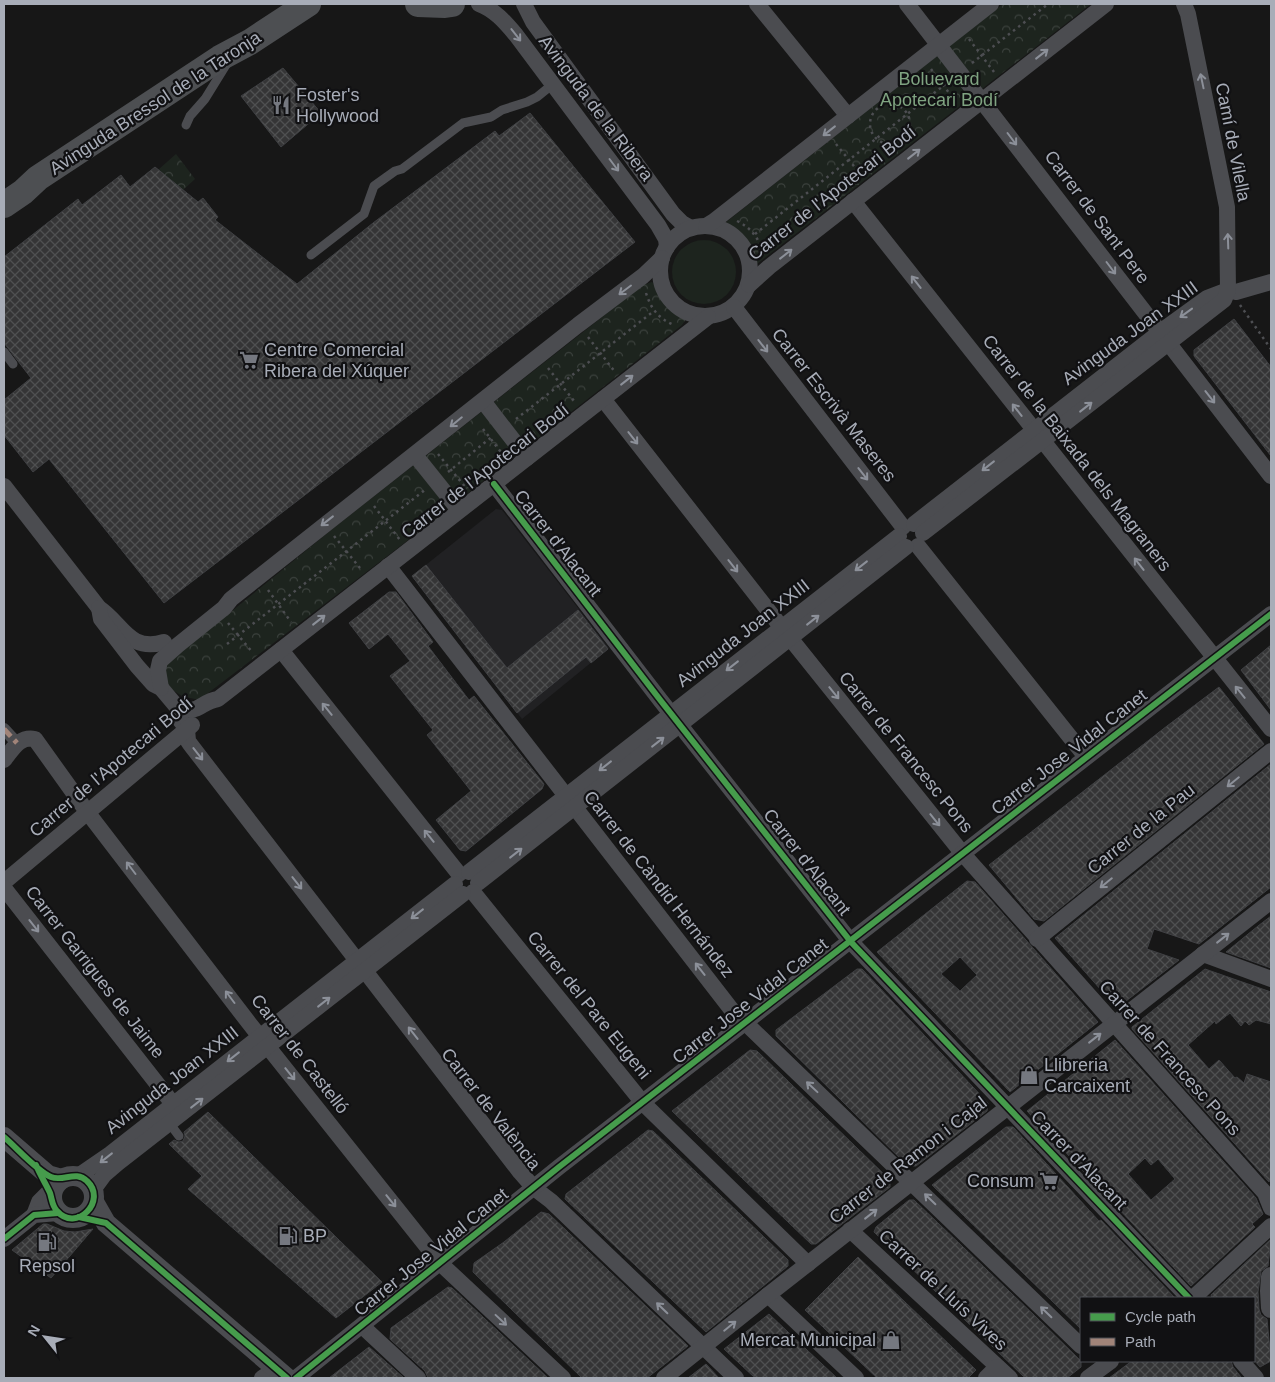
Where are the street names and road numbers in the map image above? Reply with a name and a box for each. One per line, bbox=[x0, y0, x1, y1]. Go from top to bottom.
street label: Avinguda Bressol de la Taronja bbox=[46, 27, 265, 179]
street label: Avinguda de la Ribera bbox=[535, 31, 658, 185]
street label: Camí de Vilella bbox=[1212, 81, 1255, 204]
street label: Carrer de l'Apotecari Bodí bbox=[744, 122, 920, 264]
street label: Carrer de Sant Pere bbox=[1041, 147, 1153, 287]
street label: Avinguda Joan XXIII bbox=[1058, 277, 1202, 389]
street label: Carrer Escrivà Maseres bbox=[768, 324, 900, 486]
street label: Carrer de la Baixada dels Magraners bbox=[979, 331, 1175, 575]
street label: Carrer de l'Apotecari Bodí bbox=[397, 400, 573, 542]
street label: Carrer d'Alacant bbox=[510, 486, 606, 600]
street label: Avinguda Joan XXIII bbox=[673, 575, 813, 691]
street label: Carrer de Francesc Pons bbox=[835, 668, 977, 836]
street label: Carrer Jose Vidal Canet bbox=[987, 685, 1151, 819]
street label: Carrer de l'Apotecari Bodí bbox=[25, 693, 197, 841]
street label: Carrer de la Pau bbox=[1083, 780, 1199, 878]
street label: Carrer de Càndid Hernández bbox=[580, 787, 738, 981]
street label: Carrer d'Alacant bbox=[759, 805, 855, 919]
street label: Carrer Garrigues de Jaime bbox=[22, 882, 168, 1062]
street label: Carrer del Pare Eugeni bbox=[523, 927, 655, 1083]
street label: Carrer Jose Vidal Canet bbox=[668, 934, 832, 1068]
street label: Carrer de Francesc Pons bbox=[1095, 977, 1245, 1139]
street label: Carrer de Castelló bbox=[247, 990, 353, 1118]
street label: Avinguda Joan XXIII bbox=[102, 1022, 242, 1138]
street label: Carrer de València bbox=[437, 1044, 545, 1175]
street label: Carrer de Ramon i Cajal bbox=[825, 1092, 991, 1228]
street label: Carrer d'Alacant bbox=[1027, 1106, 1131, 1214]
street label: Carrer Jose Vidal Canet bbox=[350, 1184, 512, 1320]
street label: Carrer de Lluís Vives bbox=[875, 1225, 1011, 1355]

